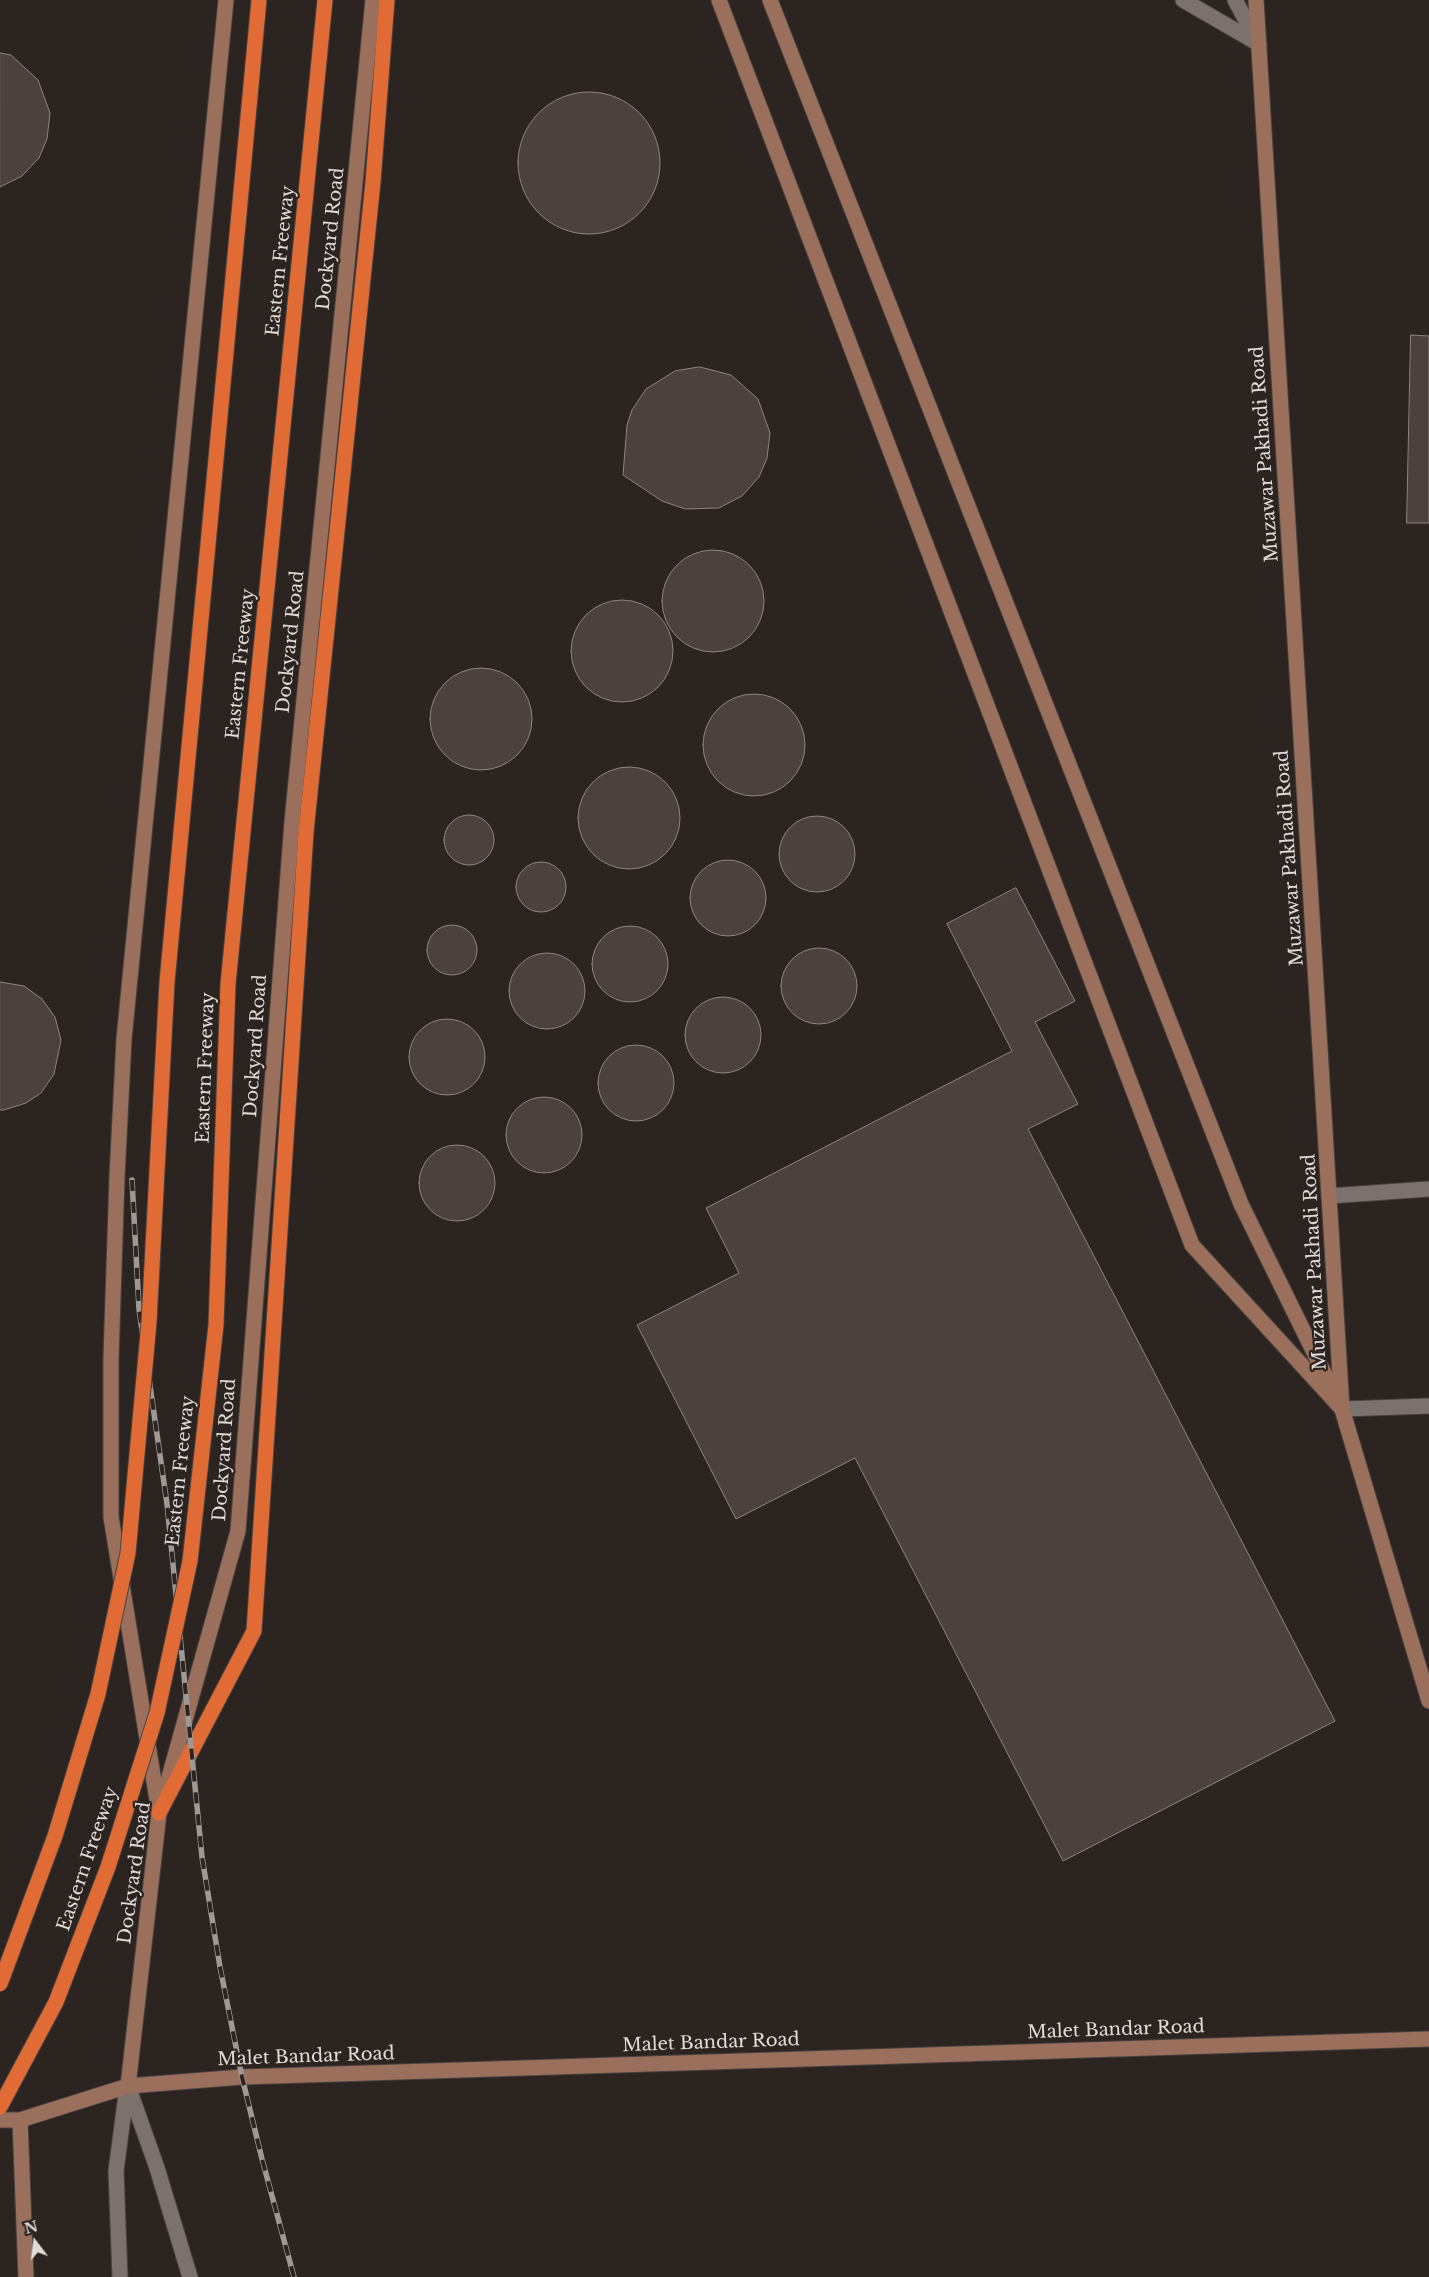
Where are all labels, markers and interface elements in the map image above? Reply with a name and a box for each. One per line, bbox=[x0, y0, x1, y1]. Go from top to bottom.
street label: Dockyard Road bbox=[313, 167, 349, 311]
street label: Eastern Freeway bbox=[262, 185, 300, 337]
street label: Muzawar Pakhadi Road bbox=[1247, 345, 1283, 563]
street label: Dockyard Road bbox=[273, 570, 309, 714]
street label: Eastern Freeway bbox=[222, 588, 260, 740]
street label: Muzawar Pakhadi Road bbox=[1272, 749, 1308, 967]
street label: Dockyard Road bbox=[240, 974, 272, 1118]
street label: Eastern Freeway bbox=[193, 992, 219, 1144]
street label: Muzawar Pakhadi Road bbox=[1299, 1153, 1331, 1371]
street label: Dockyard Road bbox=[209, 1378, 241, 1522]
street label: Eastern Freeway bbox=[162, 1395, 200, 1547]
street label: Eastern Freeway bbox=[53, 1784, 123, 1934]
street label: Dockyard Road bbox=[114, 1801, 156, 1945]
street label: Malet Bandar Road bbox=[1027, 2016, 1205, 2044]
street label: Malet Bandar Road bbox=[622, 2029, 800, 2057]
street label: Malet Bandar Road bbox=[217, 2043, 395, 2071]
north arrow bbox=[10, 2217, 60, 2267]
text: N bbox=[22, 2217, 40, 2238]

